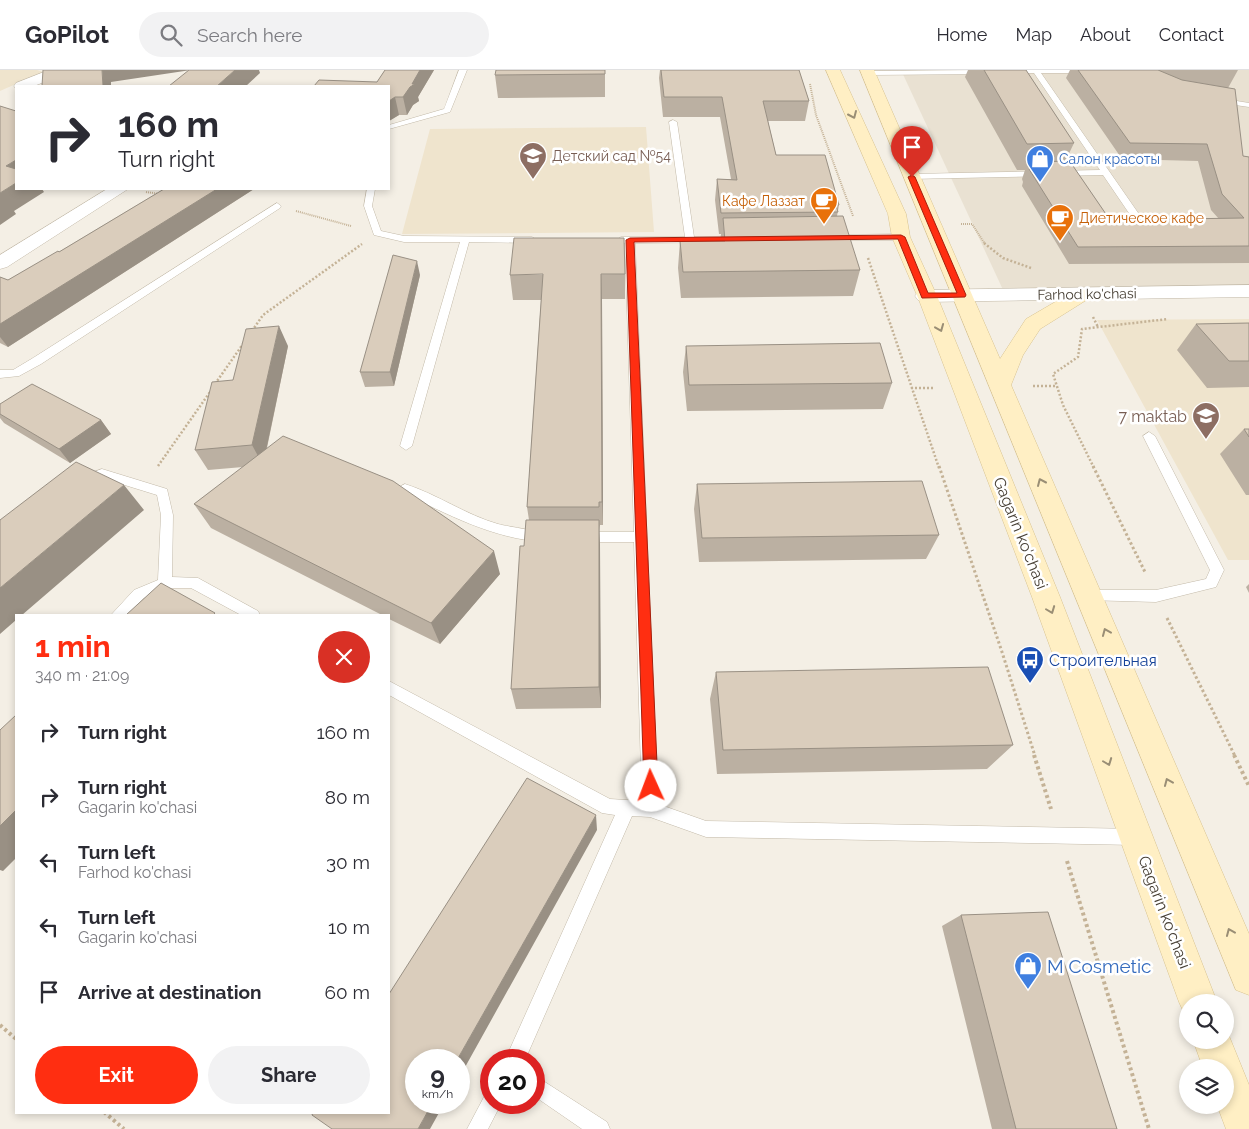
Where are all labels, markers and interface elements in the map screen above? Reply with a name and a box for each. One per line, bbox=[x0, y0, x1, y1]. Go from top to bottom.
search box bbox=[139, 12, 489, 57]
text: GoPilot bbox=[25, 20, 109, 49]
icon: search bbox=[157, 21, 185, 49]
text: Search here bbox=[197, 24, 303, 46]
text: Home bbox=[936, 24, 987, 45]
text: Map bbox=[1015, 24, 1052, 45]
text: About bbox=[1080, 24, 1131, 45]
text: Contact bbox=[1159, 24, 1224, 45]
text: 160 m bbox=[118, 104, 219, 145]
icon: right bbox=[35, 105, 100, 170]
one-way arrow bbox=[846, 110, 857, 119]
pin bbox=[891, 126, 933, 177]
icon: arrive bbox=[898, 133, 926, 161]
school or university icon: Детский сад №54 bbox=[518, 141, 548, 180]
shop icon: Салон красоты bbox=[1025, 144, 1055, 183]
text: Turn right bbox=[118, 146, 215, 172]
place label: Детский сад №54 bbox=[552, 148, 671, 164]
place label: Салон красоты bbox=[1059, 151, 1160, 167]
cafe icon: Кафе Лаззат bbox=[809, 186, 839, 225]
place label: Кафе Лаззат bbox=[722, 193, 805, 209]
cafe icon: Диетическое кафе bbox=[1045, 203, 1075, 242]
place label: Диетическое кафе bbox=[1079, 210, 1204, 226]
street label: Farhod ko'chasi bbox=[1037, 285, 1137, 303]
one-way arrow bbox=[934, 324, 944, 332]
school or university icon: 7 maktab bbox=[1191, 401, 1221, 440]
place label: 7 maktab bbox=[1119, 407, 1187, 426]
street label: Gagarin ko'chasi bbox=[989, 474, 1052, 592]
one-way arrow bbox=[1037, 478, 1048, 487]
one-way arrow bbox=[1045, 605, 1055, 613]
one-way arrow bbox=[1101, 628, 1111, 636]
text: 1 min bbox=[35, 629, 111, 664]
button: close bbox=[318, 631, 370, 683]
bus stop icon: Строительная bbox=[1015, 645, 1045, 684]
place label: Строительная bbox=[1049, 651, 1157, 670]
text: 340 m · 21:09 bbox=[35, 666, 129, 685]
icon: right bbox=[35, 718, 63, 746]
text: Turn right bbox=[78, 721, 167, 743]
text: 160 m bbox=[316, 721, 370, 743]
one-way arrow bbox=[1102, 757, 1112, 766]
position arrow bbox=[624, 759, 676, 811]
text: Turn right bbox=[78, 776, 167, 798]
one-way arrow bbox=[1164, 778, 1174, 787]
icon: right bbox=[35, 783, 63, 811]
text: 80 m bbox=[325, 786, 370, 808]
text: Gagarin ko'chasi bbox=[78, 798, 197, 817]
text: Turn left bbox=[78, 841, 155, 863]
icon: left bbox=[35, 848, 63, 876]
text: 30 m bbox=[326, 851, 370, 873]
street label: Gagarin ko'chasi bbox=[1134, 853, 1195, 971]
text: Farhod ko'chasi bbox=[78, 863, 192, 882]
text: Turn left bbox=[78, 906, 155, 928]
icon: left bbox=[35, 913, 63, 941]
text: 10 m bbox=[328, 916, 370, 938]
text: Gagarin ko'chasi bbox=[78, 928, 197, 947]
one-way arrow bbox=[1226, 928, 1237, 937]
shop icon: M Cosmetic bbox=[1013, 951, 1043, 990]
place label: M Cosmetic bbox=[1047, 955, 1152, 977]
icon: arrive bbox=[35, 978, 63, 1006]
text: Arrive at destination bbox=[78, 981, 262, 1003]
text: 60 m bbox=[325, 981, 370, 1003]
map controls bbox=[1179, 994, 1234, 1114]
button: search bbox=[1179, 994, 1234, 1049]
button: Exit bbox=[35, 1046, 198, 1104]
button: Share bbox=[208, 1046, 370, 1104]
speed limit sign: 20 bbox=[480, 1049, 545, 1114]
button: layers bbox=[1179, 1059, 1234, 1114]
text: 9 bbox=[430, 1060, 445, 1090]
text: km/h bbox=[422, 1087, 453, 1101]

